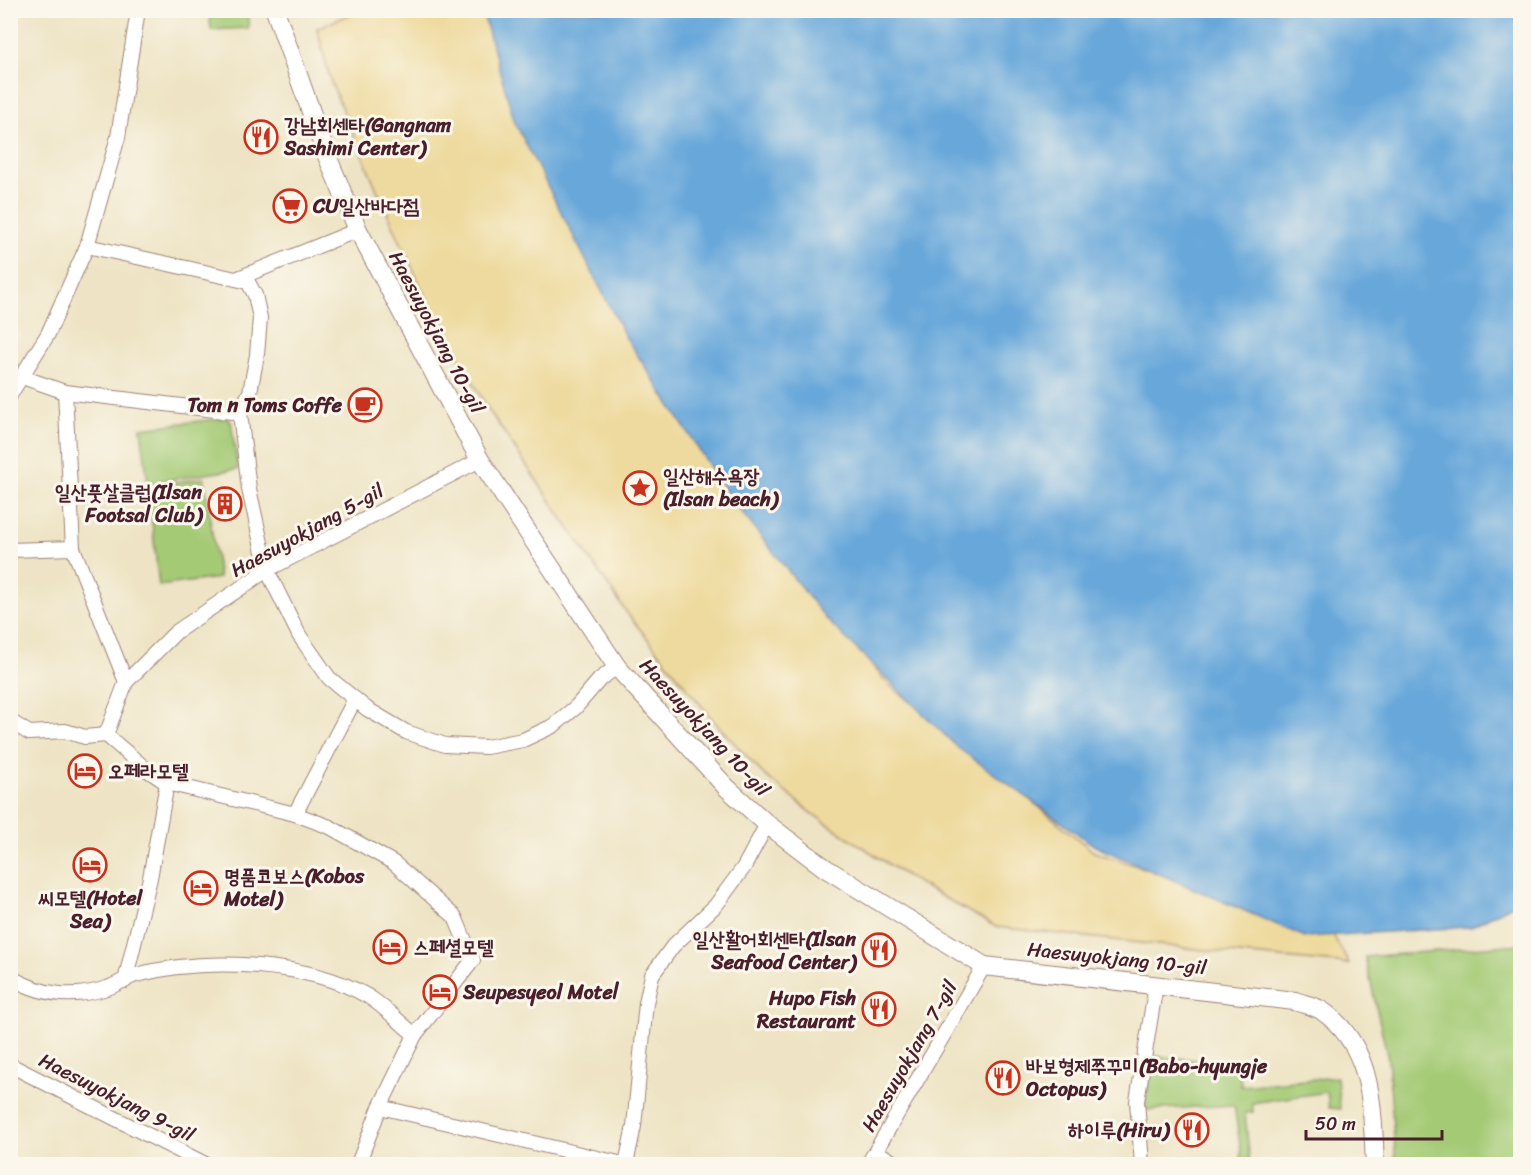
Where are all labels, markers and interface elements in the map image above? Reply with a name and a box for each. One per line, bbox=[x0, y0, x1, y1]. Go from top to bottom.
place label: 강남회센타(Gangnam Sashimi Center) bbox=[283, 108, 452, 166]
restaurant icon: 강남회센타(Gangnam Sashimi Center) bbox=[243, 119, 279, 155]
supermarket icon: CU일산바다점 bbox=[272, 188, 308, 224]
place label: CU일산바다점 bbox=[312, 189, 419, 224]
street label: Haesuyokjang 10-gil bbox=[379, 245, 495, 421]
cafe icon: Tom n Toms Coffe bbox=[347, 387, 383, 423]
place label: Tom n Toms Coffe bbox=[187, 388, 343, 423]
place label: 일산해수욕장 (Ilsan beach) bbox=[663, 459, 780, 517]
place icon: 일산해수욕장 (Ilsan beach) bbox=[622, 470, 658, 506]
street label: Haesuyokjang 5-gil bbox=[224, 473, 392, 587]
place label: 일산풋살클럽(Ilsan Footsal Club) bbox=[55, 475, 204, 533]
building icon: 일산풋살클럽(Ilsan Footsal Club) bbox=[207, 486, 243, 522]
street label: Haesuyokjang 10-gil bbox=[630, 650, 780, 806]
hotel icon: 오페라모텔 bbox=[67, 753, 103, 789]
place label: 오페라모텔 bbox=[108, 754, 188, 789]
hotel icon: 씨모텔(Hotel Sea) bbox=[72, 847, 108, 883]
place label: 명품코보스(Kobos Motel) bbox=[223, 859, 365, 917]
hotel icon: 명품코보스(Kobos Motel) bbox=[183, 870, 219, 906]
place label: 씨모텔(Hotel Sea) bbox=[38, 881, 143, 939]
place label: 일산활어회센타(Ilsan Seafood Center) bbox=[693, 922, 858, 980]
hotel icon: 스페셜모텔 bbox=[372, 929, 408, 965]
place label: 스페셜모텔 bbox=[413, 930, 493, 965]
restaurant icon: 일산활어회센타(Ilsan Seafood Center) bbox=[861, 932, 897, 968]
street label: Haesuyokjang 10-gil bbox=[1026, 932, 1210, 985]
street label: Haesuyokjang 7-gil bbox=[852, 973, 968, 1139]
hotel icon: Seupesyeol Motel bbox=[422, 974, 458, 1010]
place label: Seupesyeol Motel bbox=[462, 975, 620, 1010]
place label: Hupo Fish Restaurant bbox=[756, 981, 857, 1039]
restaurant icon: Hupo Fish Restaurant bbox=[861, 991, 897, 1027]
street label: Haesuyokjang 9-gil bbox=[33, 1043, 202, 1152]
place label: 바보형제쭈꾸미(Babo-hyungje Octopus) bbox=[1026, 1049, 1268, 1107]
restaurant icon: 바보형제쭈꾸미(Babo-hyungje Octopus) bbox=[985, 1060, 1021, 1096]
scale bar bbox=[1306, 1103, 1442, 1141]
text: 50 m bbox=[1315, 1108, 1356, 1140]
restaurant icon: 하이루(Hiru) bbox=[1174, 1112, 1210, 1148]
place label: 하이루(Hiru) bbox=[1068, 1113, 1171, 1148]

